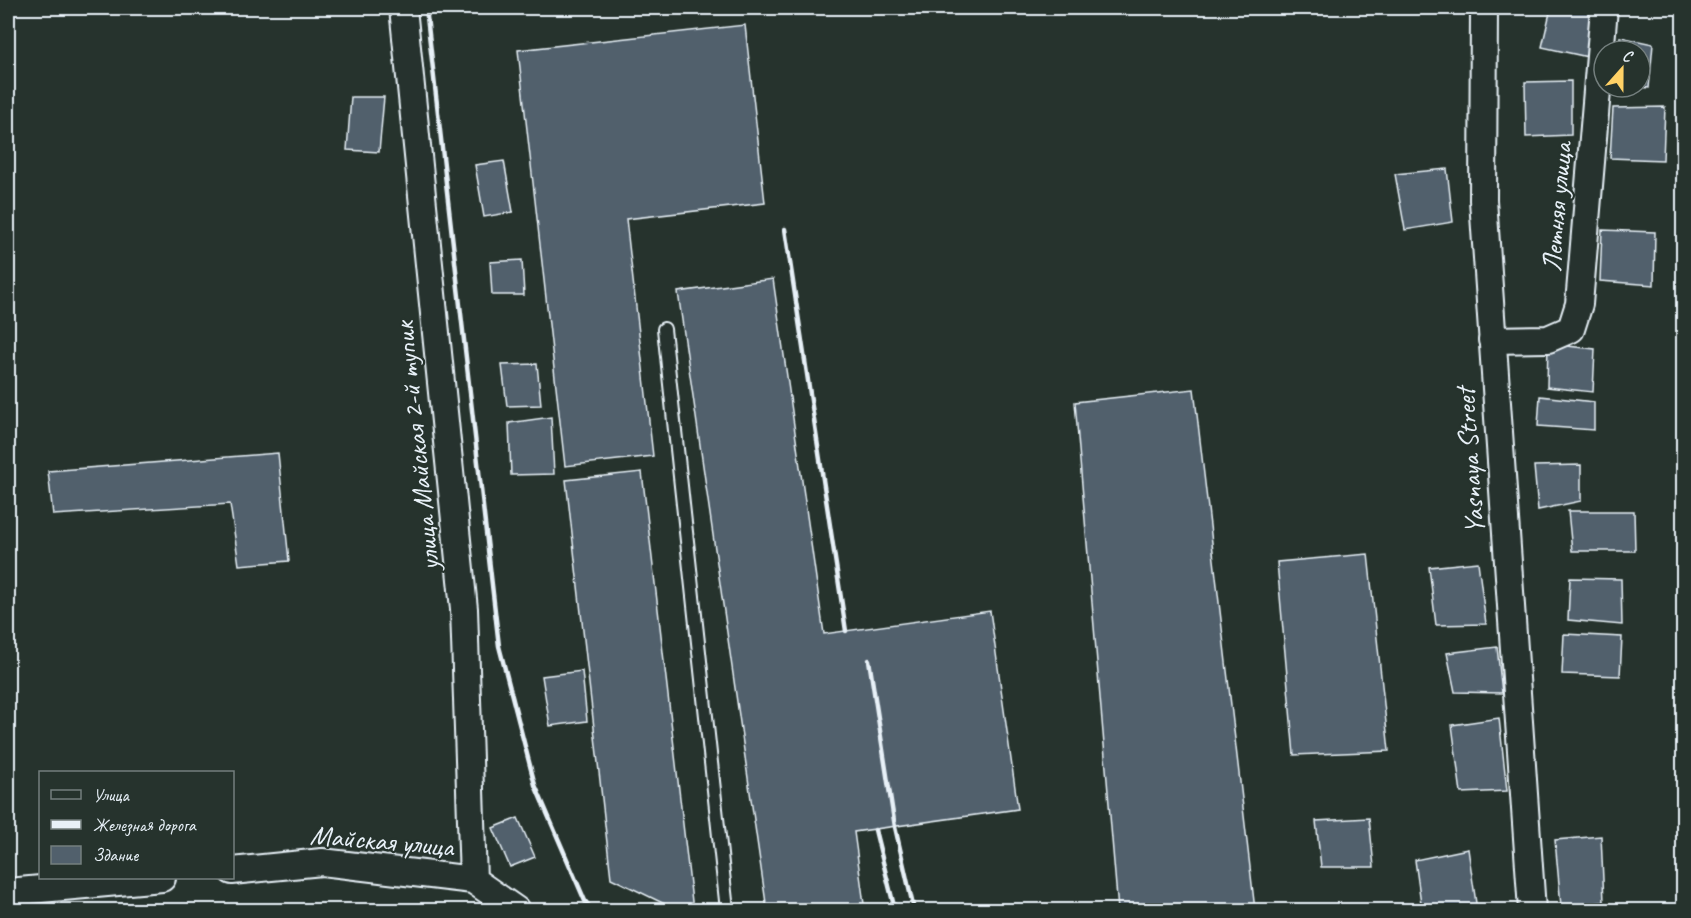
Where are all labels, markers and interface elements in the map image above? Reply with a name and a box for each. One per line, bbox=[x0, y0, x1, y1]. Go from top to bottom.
north arrow bbox=[1592, 39, 1652, 99]
text: С bbox=[1620, 45, 1636, 67]
street label: Летняя улица bbox=[1533, 138, 1580, 273]
street label: улица Майская 2-й тупик bbox=[386, 318, 447, 574]
street label: Yasnaya Street bbox=[1447, 383, 1492, 535]
legend bbox=[39, 771, 234, 879]
text: Улица bbox=[93, 784, 130, 806]
text: Железная дорога bbox=[93, 814, 197, 837]
street label: Майская улица bbox=[309, 817, 457, 864]
text: Здание bbox=[93, 844, 139, 866]

